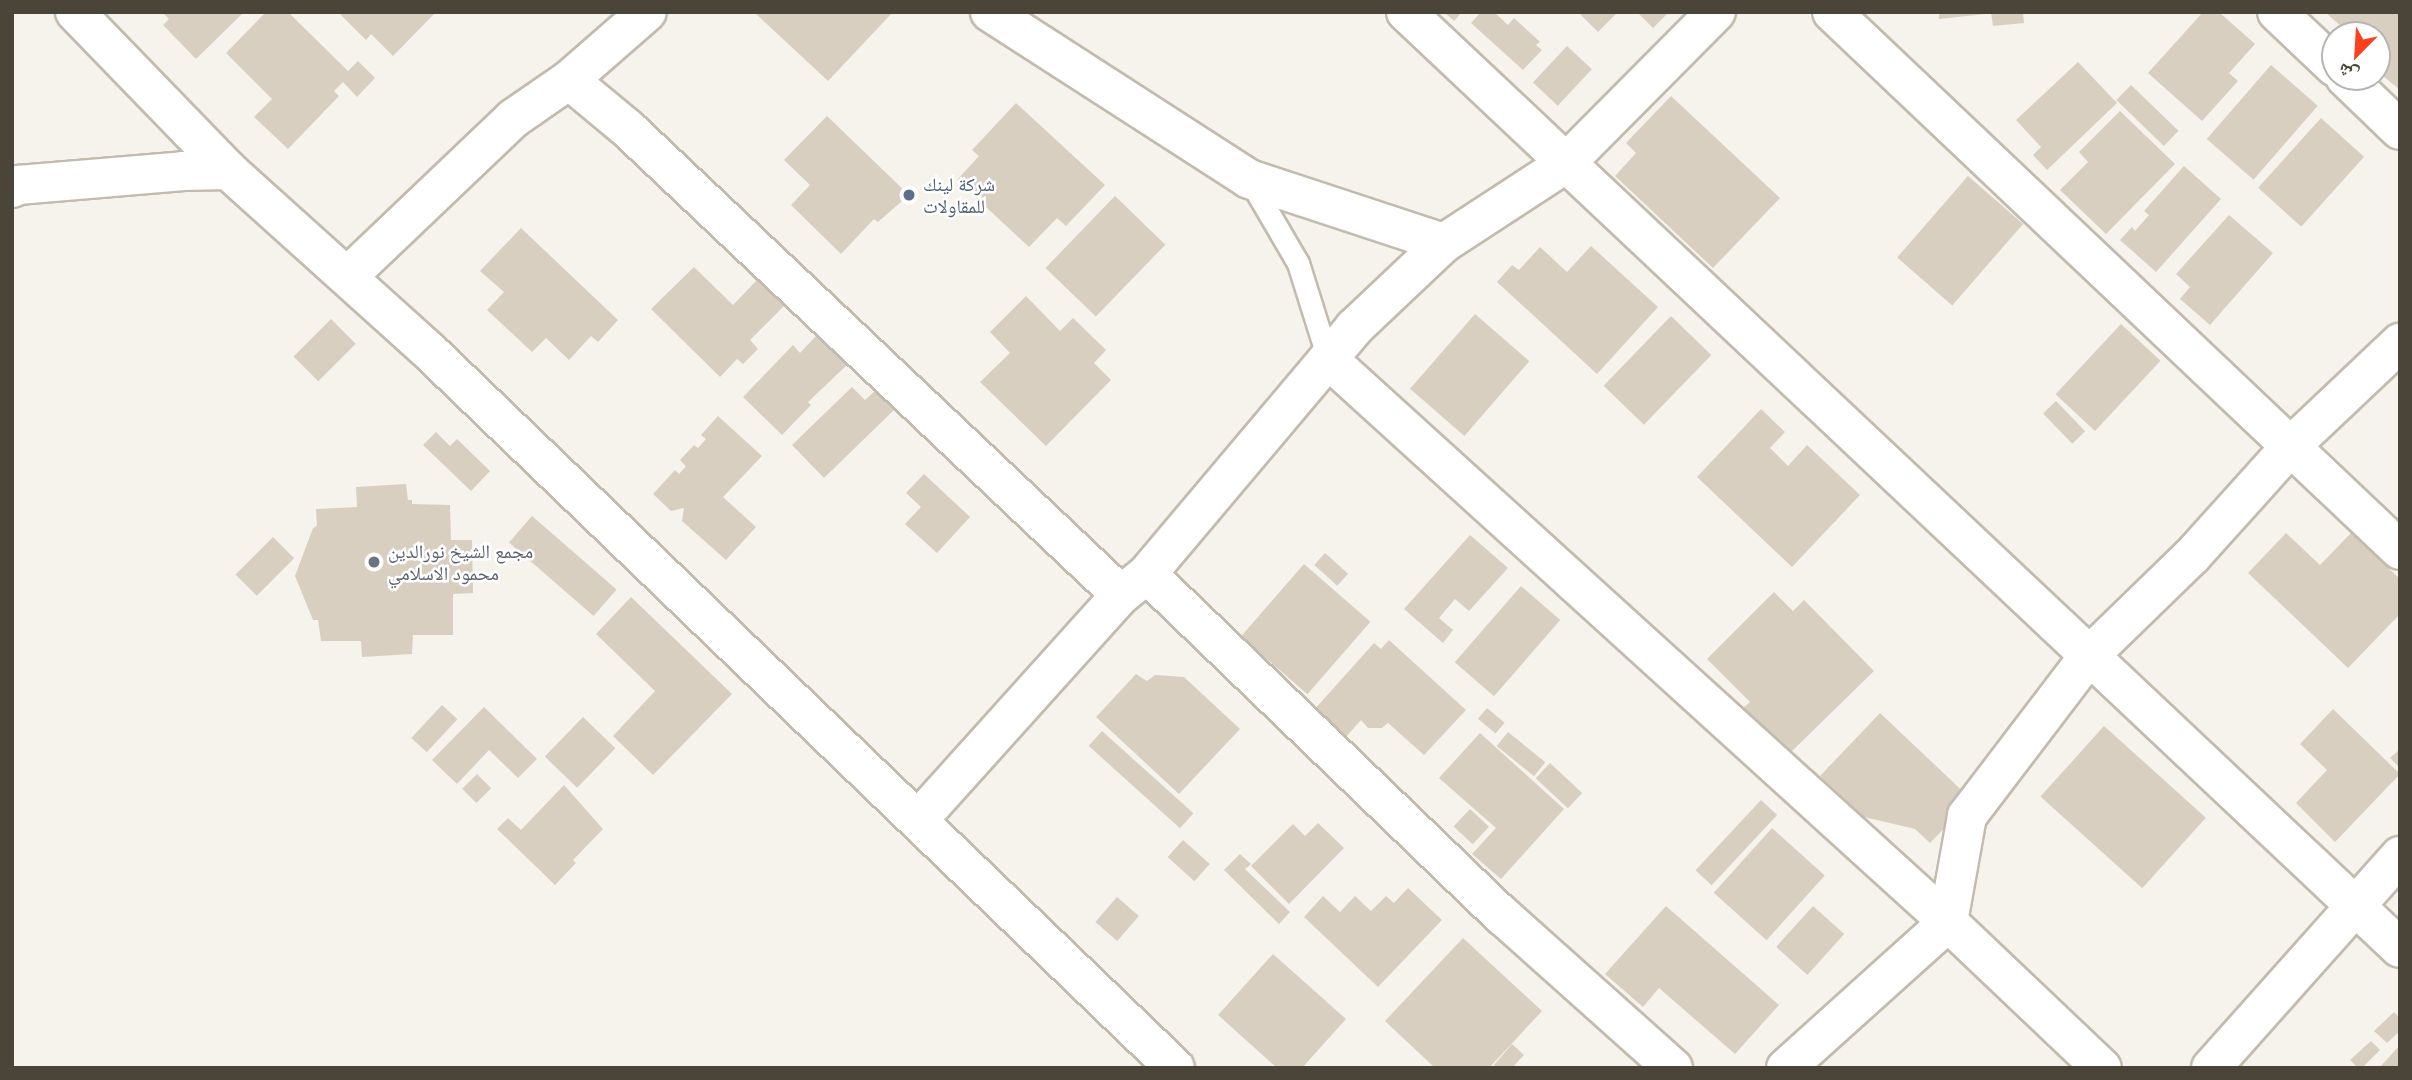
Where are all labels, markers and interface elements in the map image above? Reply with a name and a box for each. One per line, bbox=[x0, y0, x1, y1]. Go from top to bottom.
north arrow bbox=[2321, 21, 2391, 91]
text: ش bbox=[2334, 59, 2362, 88]
place label: شركة لينك للمقاولات bbox=[923, 173, 995, 217]
marker: شركة لينك للمقاولات bbox=[901, 187, 917, 203]
place label: مجمع الشيخ نورالدين محمود الاسلامي bbox=[388, 540, 533, 584]
marker: مجمع الشيخ نورالدين محمود الاسلامي bbox=[366, 554, 382, 570]

